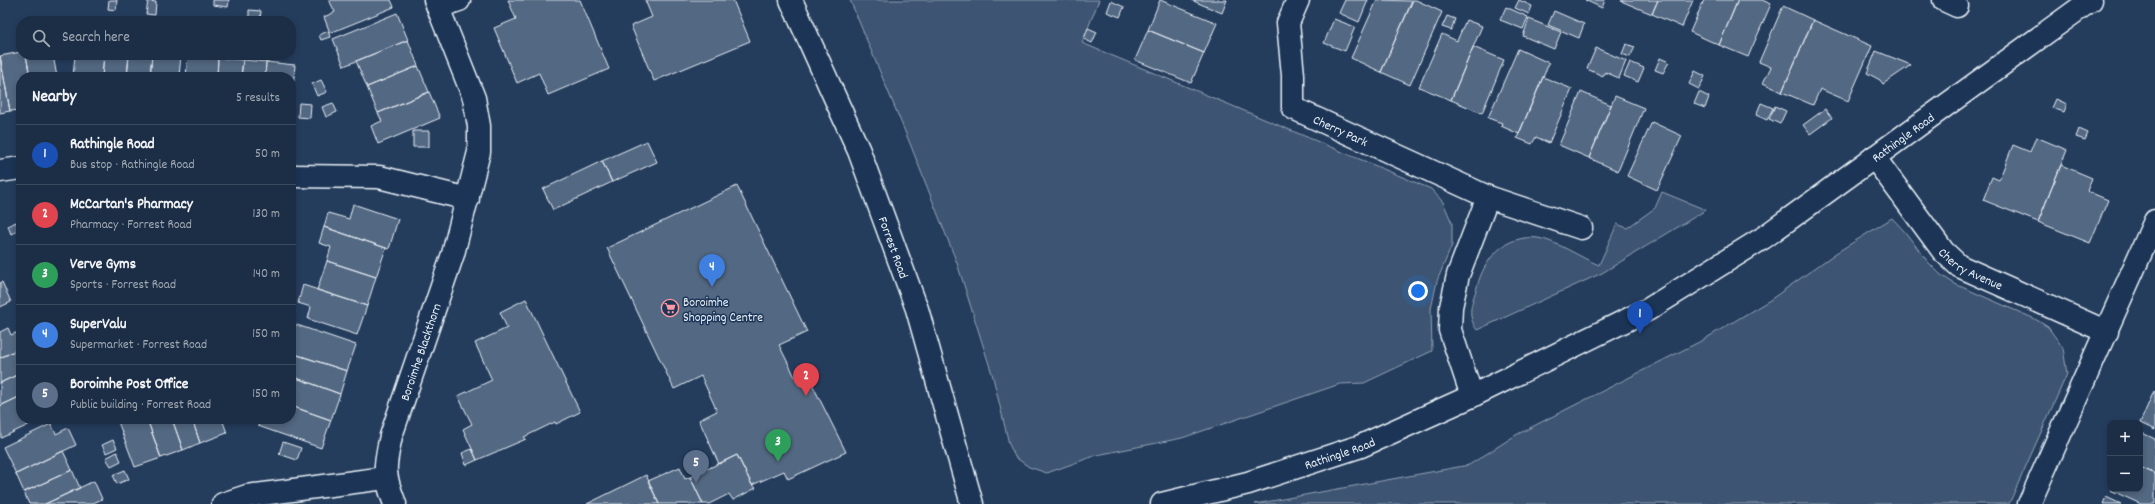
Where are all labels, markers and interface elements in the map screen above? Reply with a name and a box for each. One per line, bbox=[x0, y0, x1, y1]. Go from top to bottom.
search box bbox=[16, 16, 296, 60]
icon: search bbox=[30, 27, 52, 49]
text: Search here bbox=[62, 27, 130, 49]
text: Nearby bbox=[32, 86, 76, 110]
text: 5 results bbox=[236, 89, 280, 108]
street label: Rathingle Road bbox=[1869, 110, 1939, 168]
street label: Cherry Park bbox=[1309, 111, 1370, 153]
text: Rathingle Road bbox=[70, 134, 155, 156]
text: 1 bbox=[44, 145, 46, 164]
text: 50 m bbox=[255, 145, 280, 164]
text: Bus stop · Rathingle Road bbox=[70, 156, 195, 175]
text: McCartan's Pharmacy bbox=[70, 194, 193, 216]
text: 2 bbox=[42, 205, 48, 224]
text: 130 m bbox=[252, 205, 280, 224]
street label: Forrest Road bbox=[872, 214, 912, 282]
text: Pharmacy · Forrest Road bbox=[70, 216, 192, 235]
street label: Cherry Avenue bbox=[1933, 244, 2005, 296]
text: Verve Gyms bbox=[70, 254, 136, 276]
pin: 4 bbox=[699, 254, 725, 287]
text: 3 bbox=[42, 265, 48, 284]
text: 140 m bbox=[253, 265, 280, 284]
text: Sports · Forrest Road bbox=[70, 276, 176, 295]
your location bbox=[1408, 281, 1428, 301]
place label: Boroimhe Shopping Centre bbox=[683, 294, 763, 328]
supermarket icon: Boroimhe Shopping Centre bbox=[660, 298, 680, 318]
street label: Boroimhe Blackthorn bbox=[397, 301, 448, 404]
pin: 1 bbox=[1627, 301, 1653, 334]
text: SuperValu bbox=[70, 314, 126, 336]
text: 4 bbox=[42, 325, 48, 344]
text: 150 m bbox=[252, 325, 280, 344]
text: Supermarket · Forrest Road bbox=[70, 336, 207, 355]
pin: 2 bbox=[793, 363, 819, 396]
text: Boroimhe Post Office bbox=[70, 374, 188, 396]
text: 5 bbox=[42, 385, 48, 404]
text: 150 m bbox=[252, 385, 280, 404]
text: Public building · Forrest Road bbox=[70, 396, 211, 415]
map controls bbox=[2107, 420, 2143, 492]
button: + bbox=[2107, 420, 2143, 456]
pin: 3 bbox=[765, 429, 791, 462]
street label: Rathingle Road bbox=[1303, 434, 1379, 476]
pin: 5 bbox=[683, 450, 709, 483]
button: − bbox=[2107, 456, 2143, 492]

